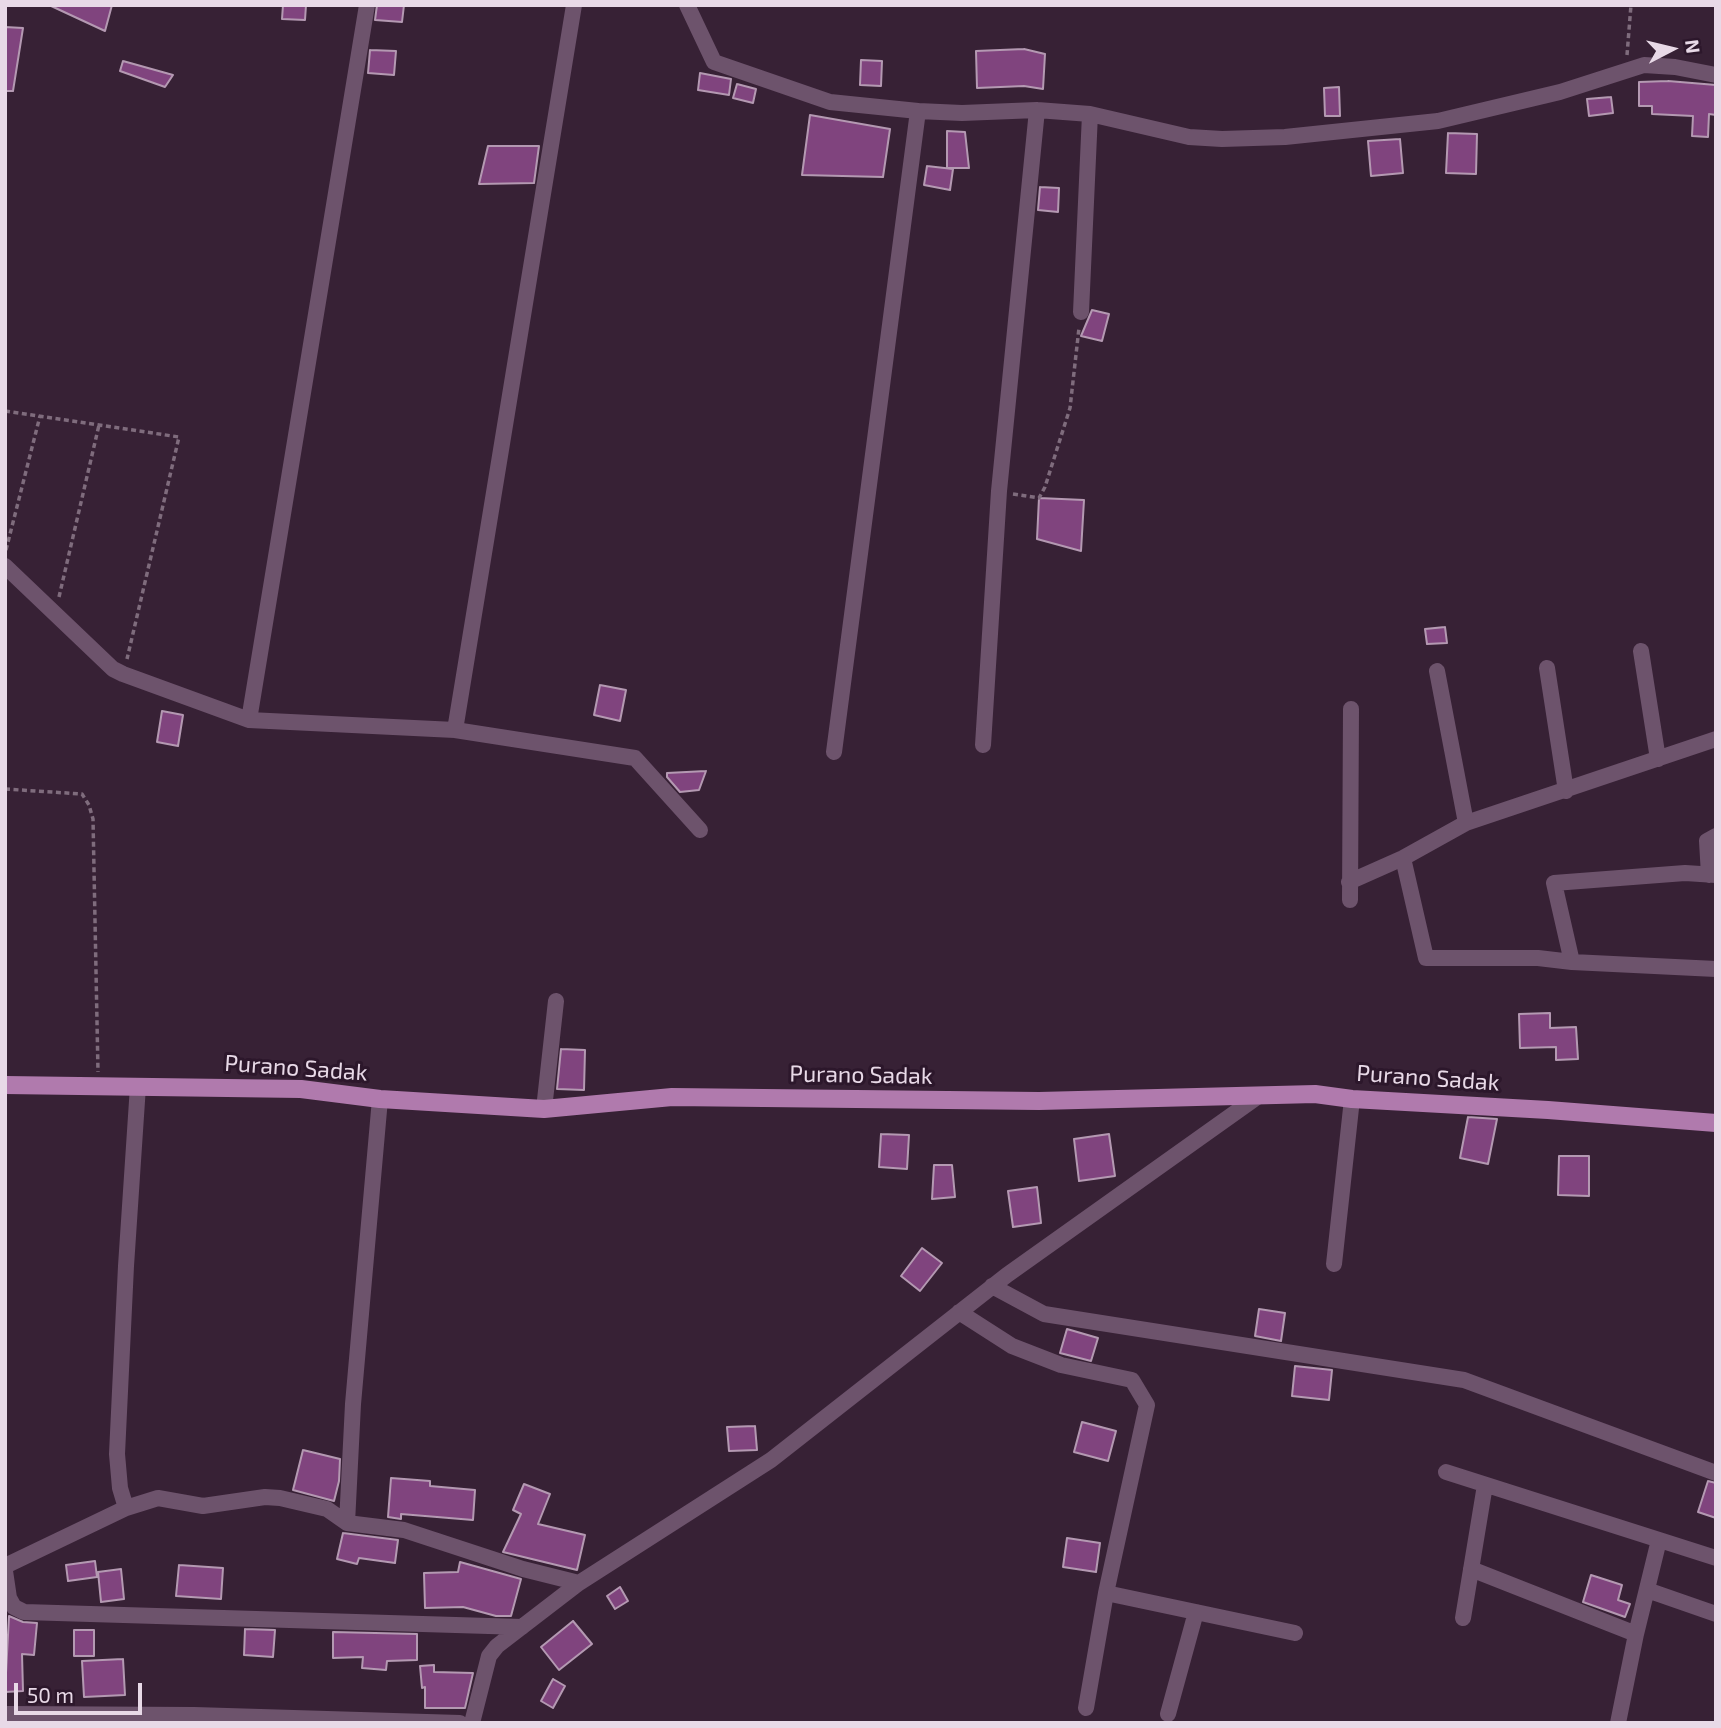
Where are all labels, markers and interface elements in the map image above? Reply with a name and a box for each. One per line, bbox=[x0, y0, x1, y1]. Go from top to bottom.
north arrow bbox=[1637, 14, 1707, 84]
text: N bbox=[1681, 38, 1706, 55]
street label: Purano Sadak bbox=[224, 1049, 368, 1087]
street label: Purano Sadak bbox=[1356, 1059, 1500, 1097]
street label: Purano Sadak bbox=[789, 1060, 933, 1090]
scale bar bbox=[18, 1668, 145, 1712]
text: 50 m bbox=[27, 1682, 74, 1707]

